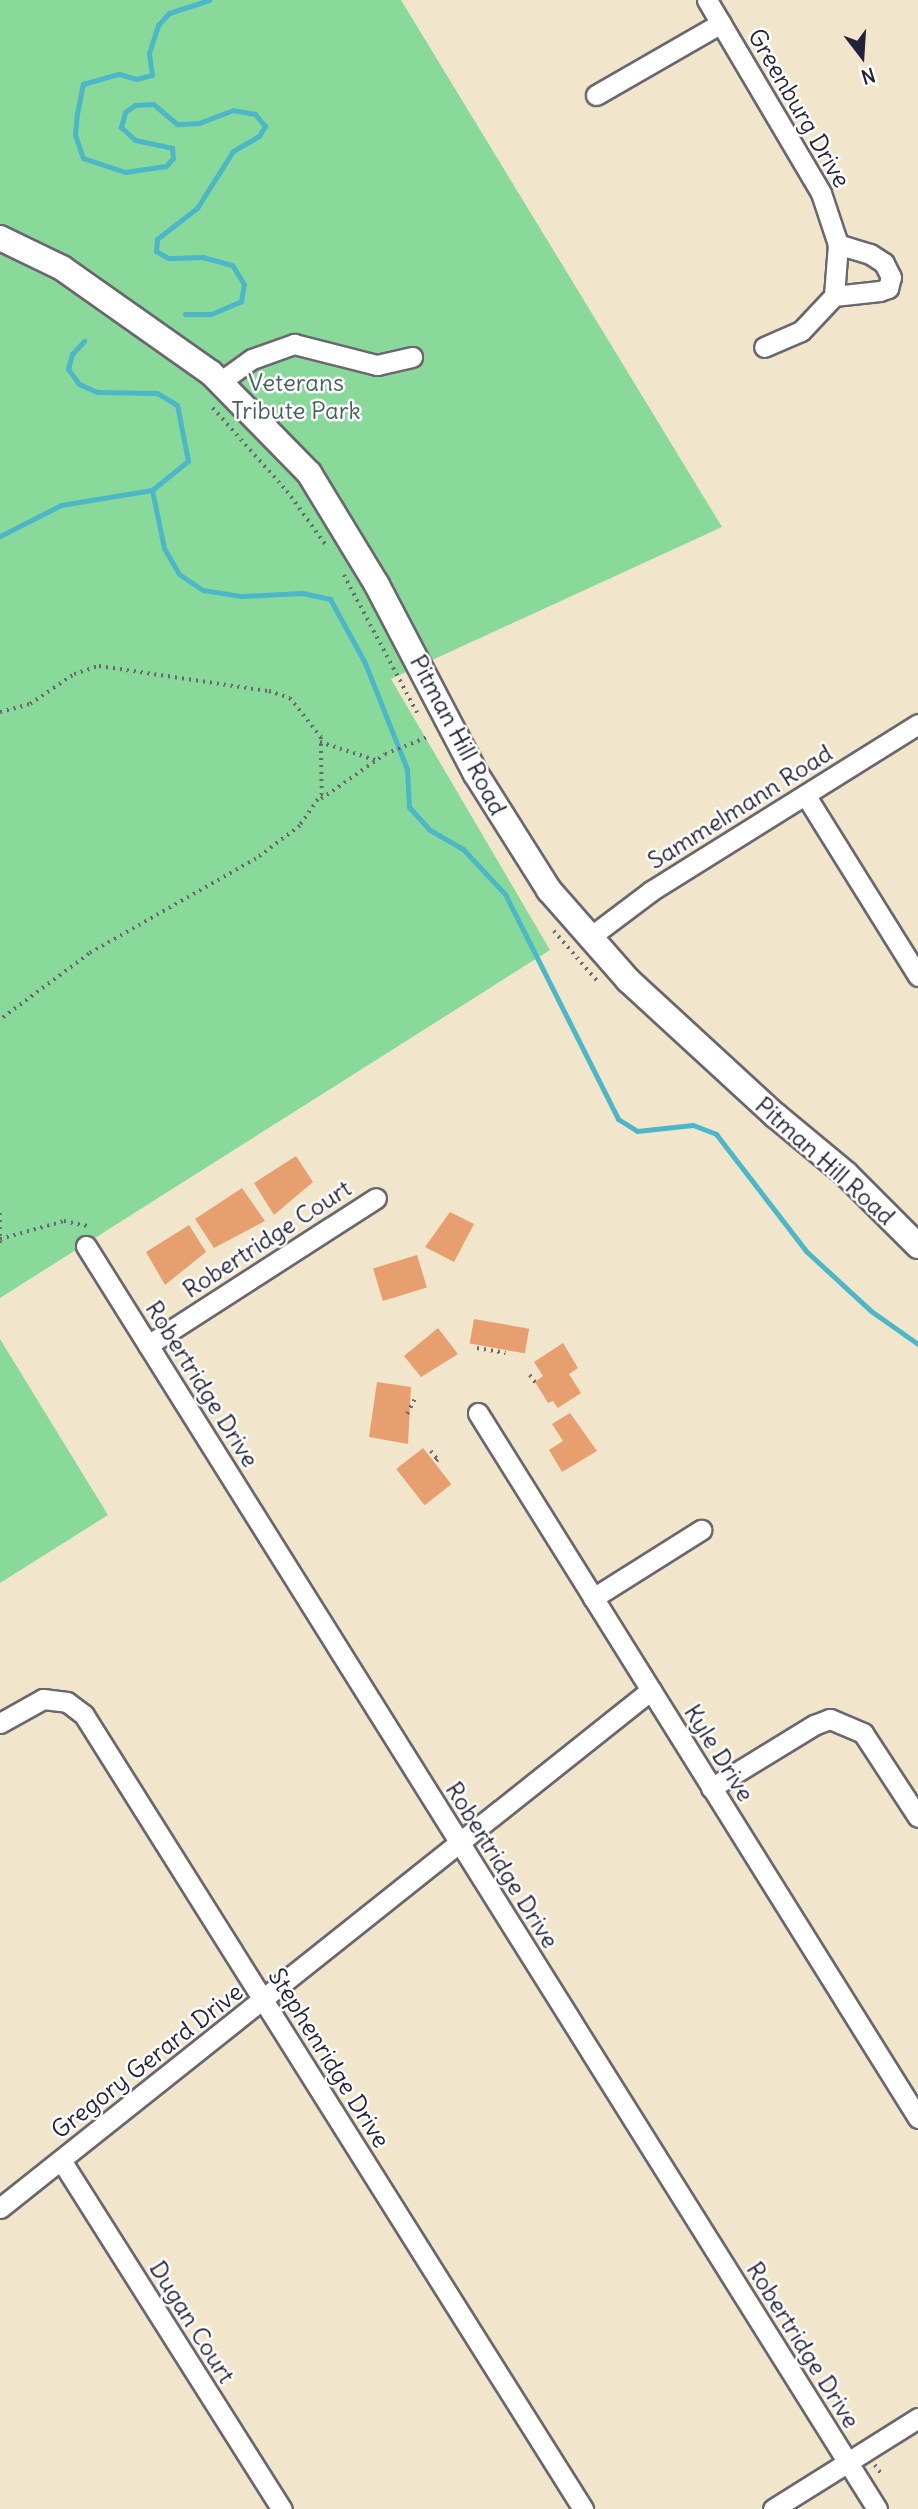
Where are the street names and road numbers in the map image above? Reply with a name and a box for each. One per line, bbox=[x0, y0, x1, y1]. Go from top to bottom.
street label: Greenburg Drive bbox=[742, 23, 856, 193]
street label: Pitman Hill Road bbox=[404, 650, 512, 820]
street label: Sammelmann Road bbox=[642, 739, 838, 875]
street label: Pitman Hill Road bbox=[749, 1091, 901, 1231]
street label: Robertridge Court bbox=[177, 1174, 357, 1304]
street label: Robertridge Drive bbox=[139, 1296, 265, 1472]
street label: Kyle Drive bbox=[678, 1699, 760, 1807]
street label: Robertridge Drive bbox=[439, 1777, 565, 1953]
street label: Stephenridge Drive bbox=[262, 1963, 396, 2153]
street label: Gregory Gerard Drive bbox=[46, 1977, 248, 2145]
street label: Dugan Court bbox=[143, 2256, 241, 2388]
street label: Robertridge Drive bbox=[740, 2257, 866, 2433]

